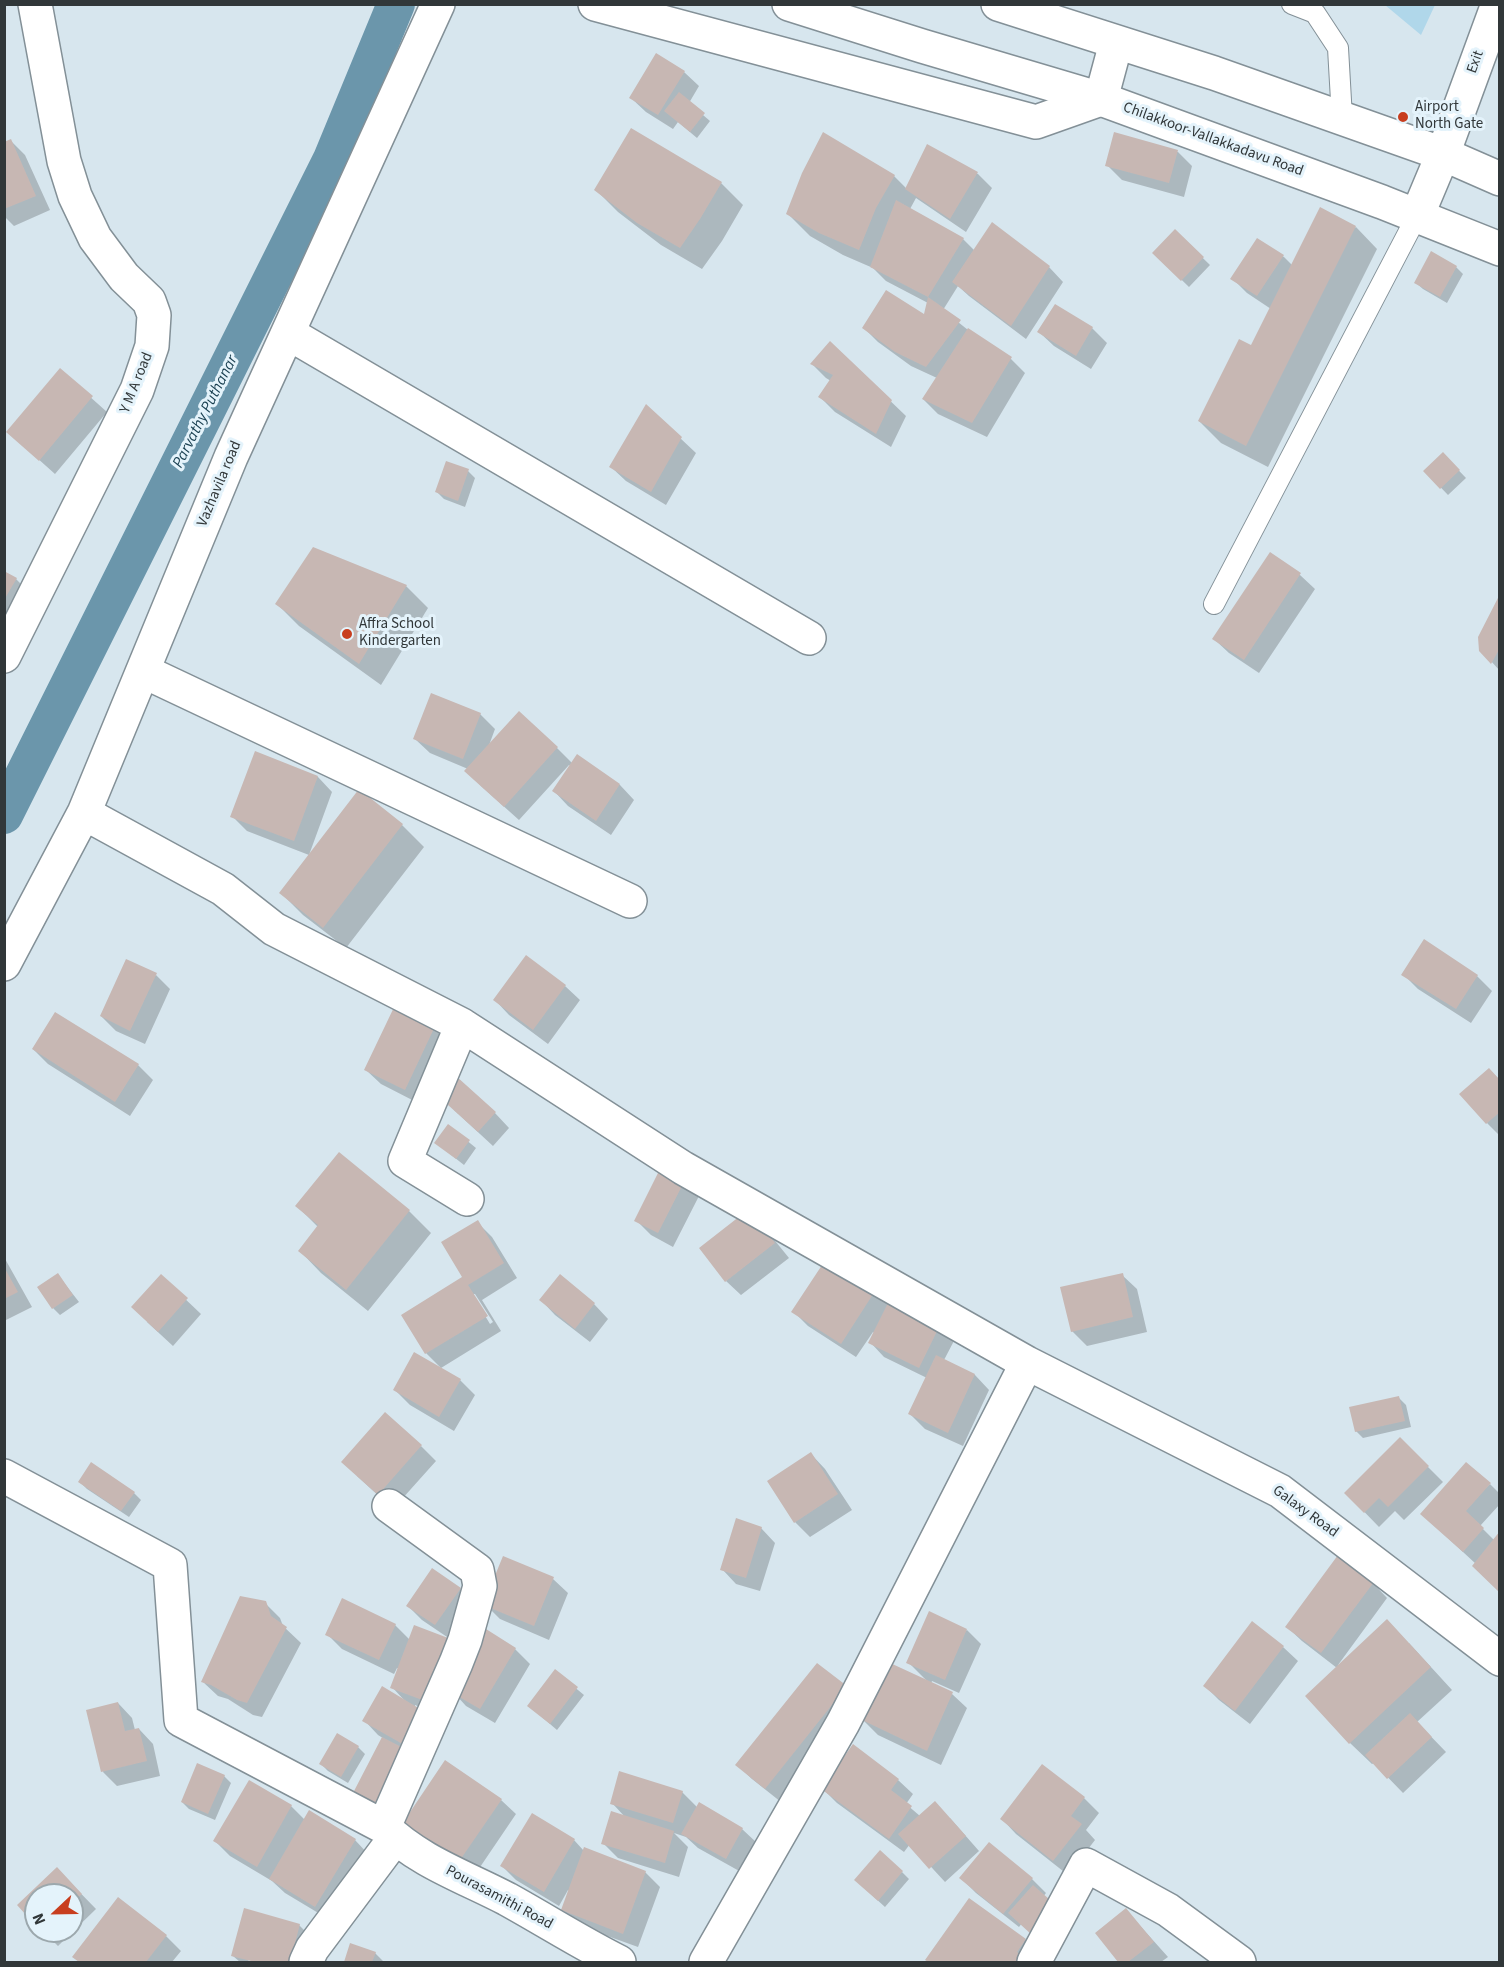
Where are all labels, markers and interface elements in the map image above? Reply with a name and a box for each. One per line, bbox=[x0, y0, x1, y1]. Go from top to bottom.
street label: Exit bbox=[1464, 48, 1488, 76]
street label: Chilakkoor-Vallakkadavu Road bbox=[1120, 99, 1306, 181]
place label: Airport North Gate bbox=[1415, 99, 1483, 134]
marker: Airport North Gate bbox=[1396, 110, 1410, 124]
street label: Y M A road bbox=[117, 350, 157, 416]
water label: Parvathy Puthanar bbox=[169, 352, 243, 472]
street label: Vazhavila road bbox=[194, 439, 246, 529]
place label: Affra School Kindergarten bbox=[359, 616, 441, 651]
marker: Affra School Kindergarten bbox=[340, 627, 354, 641]
street label: Galaxy Road bbox=[1269, 1482, 1341, 1542]
street label: Pourasamithi Road bbox=[442, 1862, 556, 1934]
north arrow bbox=[24, 1883, 84, 1943]
text: N bbox=[27, 1910, 51, 1928]

